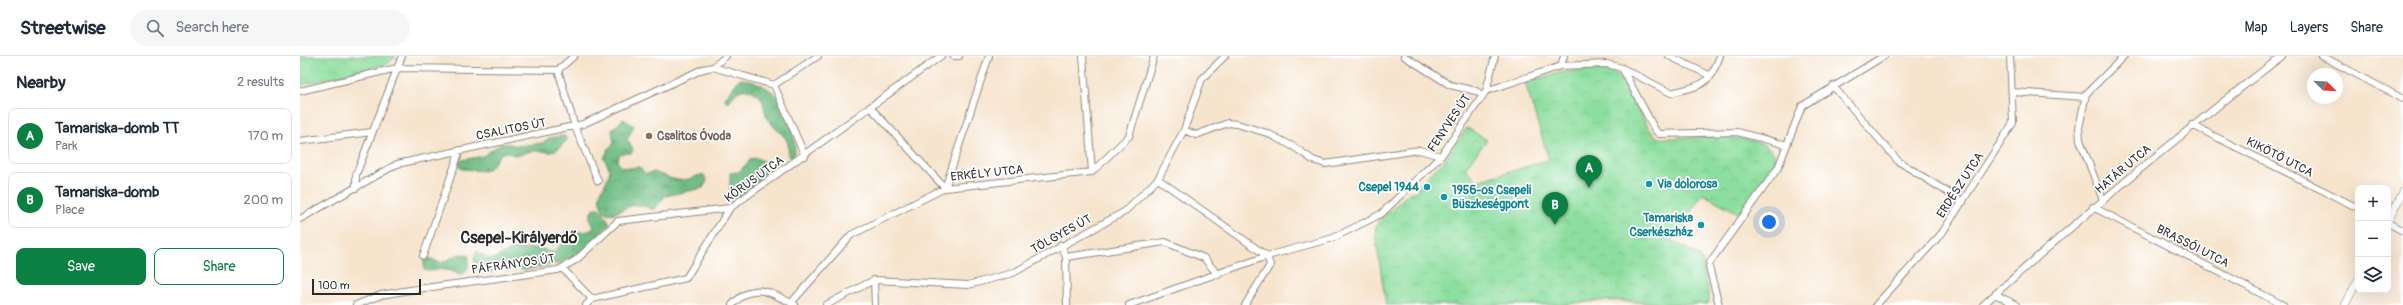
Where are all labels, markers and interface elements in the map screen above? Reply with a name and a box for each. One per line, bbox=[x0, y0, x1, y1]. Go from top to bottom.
search box bbox=[130, 10, 410, 46]
text: Streetwise bbox=[20, 16, 106, 40]
icon: search bbox=[144, 17, 166, 39]
text: Search here bbox=[176, 18, 249, 37]
text: Map bbox=[2245, 19, 2268, 36]
text: Layers bbox=[2290, 19, 2328, 36]
text: Share bbox=[2350, 19, 2383, 36]
north arrow bbox=[2307, 68, 2343, 104]
text: Nearby bbox=[16, 72, 65, 93]
text: 2 results bbox=[237, 74, 284, 90]
street label: FENYVES ÚT bbox=[1424, 91, 1474, 155]
street label: CSALITOS ÚT bbox=[475, 114, 548, 144]
text: Tamariska-domb TT bbox=[55, 119, 179, 138]
place label: Csalitos Óvoda bbox=[657, 127, 731, 144]
text: A bbox=[26, 128, 34, 144]
text: 170 m bbox=[248, 128, 283, 144]
marker: Csalitos Óvoda bbox=[644, 131, 654, 141]
street label: KIKÖTŐ UTCA bbox=[2244, 133, 2316, 181]
text: Park bbox=[55, 138, 78, 154]
street label: HATÁR UTCA bbox=[2092, 141, 2155, 197]
street label: ERDÉSZ UTCA bbox=[1933, 149, 1987, 221]
street label: KÓRUS UTCA bbox=[721, 152, 787, 206]
pin: A bbox=[1576, 155, 1602, 188]
street label: ERKÉLY UTCA bbox=[950, 161, 1024, 185]
place label: Via dolorosa bbox=[1657, 177, 1718, 192]
marker: Via dolorosa bbox=[1644, 179, 1654, 189]
place label: Csepel 1944 bbox=[1358, 180, 1419, 195]
marker: Csepel 1944 bbox=[1422, 182, 1432, 192]
text: Tamariska-domb bbox=[55, 183, 159, 202]
place label: 1956-os Csepeli Büszkeségpont bbox=[1452, 183, 1531, 212]
map controls bbox=[2355, 185, 2391, 293]
button: + bbox=[2355, 185, 2391, 221]
text: B bbox=[26, 192, 34, 208]
text: 200 m bbox=[244, 192, 283, 208]
marker: 1956-os Csepeli Büszkeségpont bbox=[1439, 192, 1449, 202]
pin: B bbox=[1542, 192, 1568, 225]
text: Place bbox=[55, 202, 84, 218]
street label: TÖLGYES ÚT bbox=[1028, 211, 1094, 257]
place label: Tamariska Cserkészház bbox=[1630, 211, 1694, 240]
your location bbox=[1759, 212, 1779, 232]
marker: Tamariska Cserkészház bbox=[1696, 220, 1706, 230]
street label: BRASSÓI UTCA bbox=[2154, 221, 2232, 271]
button: − bbox=[2355, 221, 2391, 257]
district label: Csepel-Királyerdő bbox=[460, 228, 578, 248]
button: Save bbox=[16, 248, 146, 285]
button: Share bbox=[154, 248, 284, 285]
street label: PÁFRÁNYOS ÚT bbox=[470, 250, 556, 278]
button: layers bbox=[2355, 257, 2391, 293]
scale bar bbox=[312, 277, 421, 296]
text: 100 m bbox=[318, 279, 349, 292]

